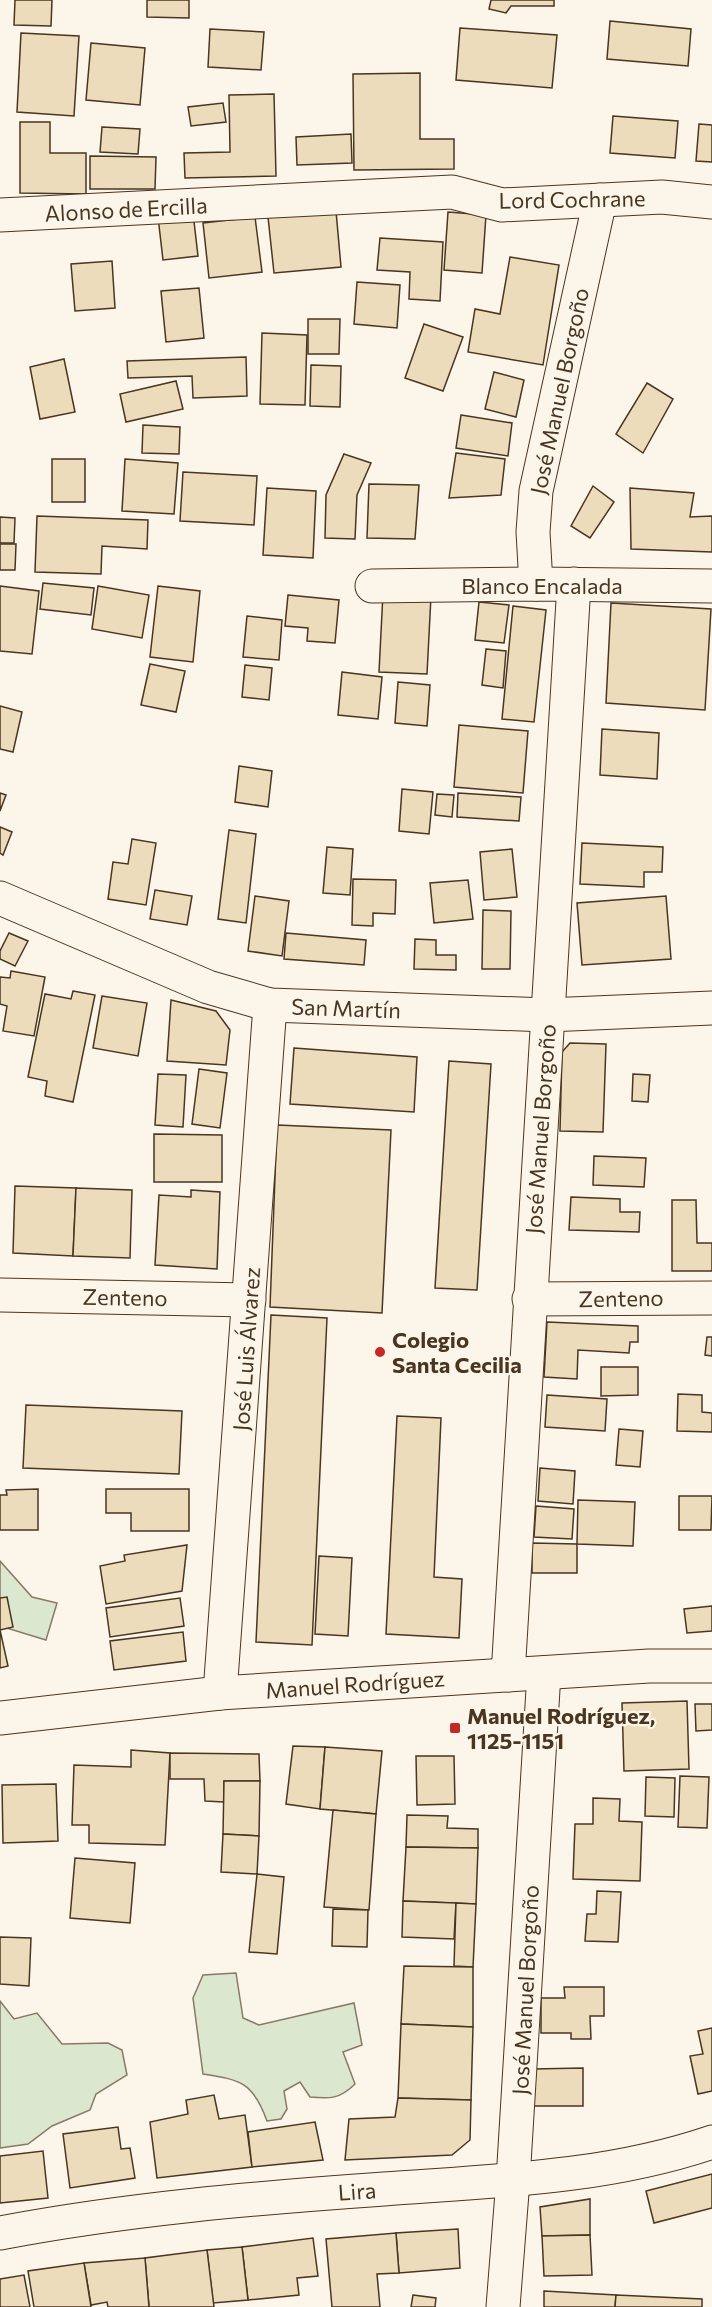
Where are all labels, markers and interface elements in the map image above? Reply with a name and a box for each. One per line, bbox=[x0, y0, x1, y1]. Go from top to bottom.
street label: Lord Cochrane bbox=[498, 184, 646, 214]
street label: Alonso de Ercilla bbox=[44, 191, 208, 227]
street label: José Manuel Borgoño bbox=[524, 285, 594, 497]
street label: Blanco Encalada bbox=[461, 572, 623, 599]
street label: San Martín bbox=[291, 993, 401, 1023]
street label: José Manuel Borgoño bbox=[519, 1023, 561, 1235]
street label: José Luis Álvarez bbox=[227, 1266, 265, 1432]
street label: Zenteno bbox=[82, 1283, 168, 1311]
street label: Zenteno bbox=[578, 1284, 664, 1312]
place label: Colegio Santa Cecilia bbox=[392, 1326, 522, 1378]
marker: Colegio Santa Cecilia bbox=[373, 1345, 387, 1359]
street label: Manuel Rodríguez bbox=[264, 1664, 446, 1704]
place label: Manuel Rodríguez, 1125-1151 bbox=[467, 1702, 655, 1754]
marker: Manuel Rodríguez, 1125-1151 bbox=[448, 1721, 462, 1735]
street label: José Manuel Borgoño bbox=[506, 1884, 544, 2096]
street label: Lira bbox=[337, 2176, 377, 2206]

